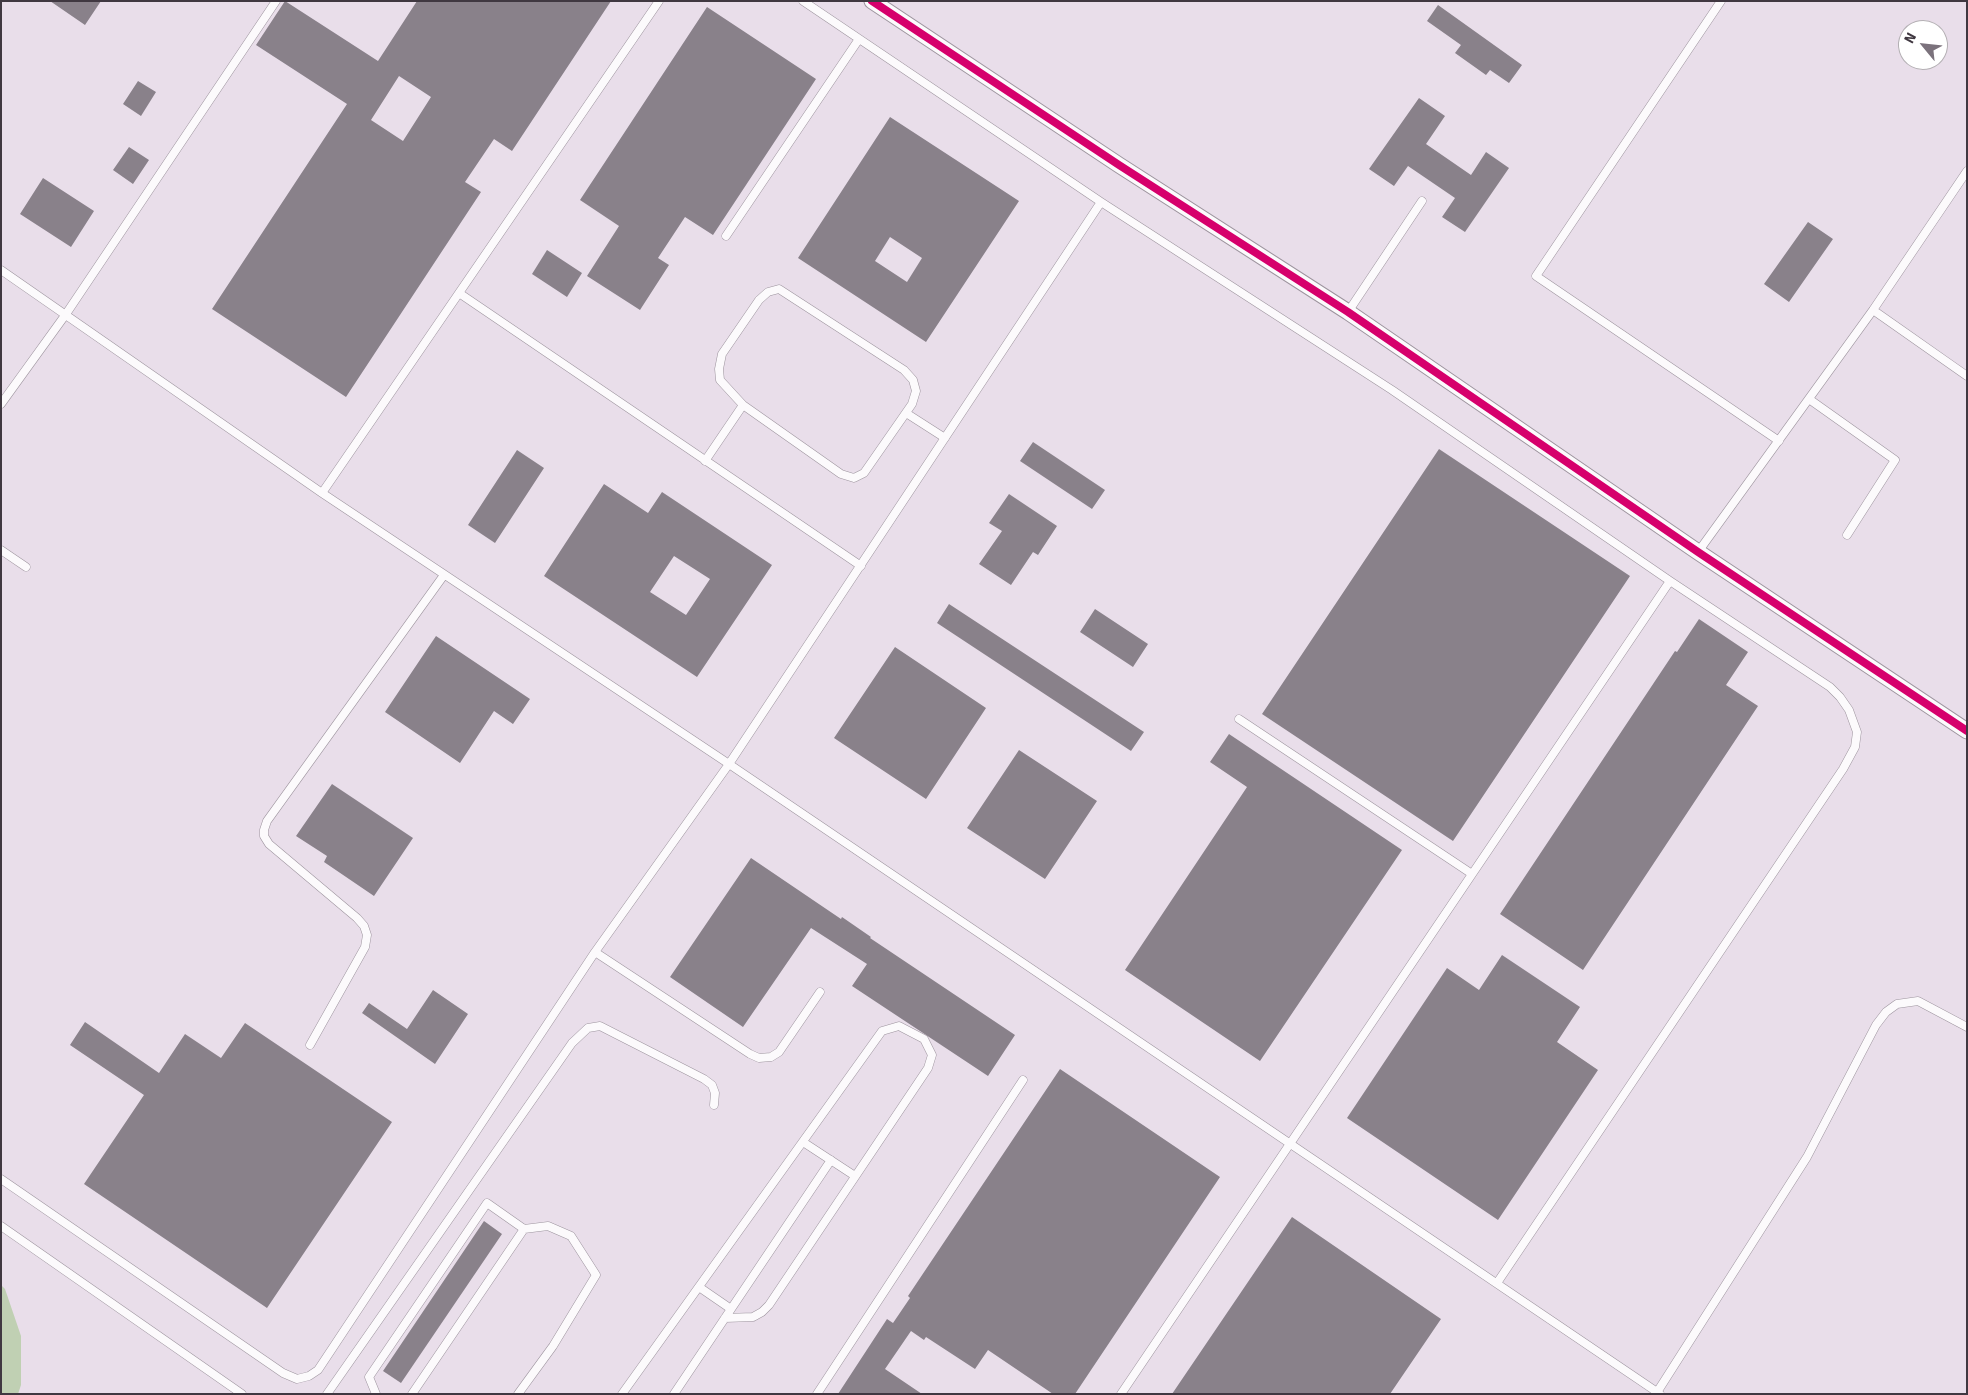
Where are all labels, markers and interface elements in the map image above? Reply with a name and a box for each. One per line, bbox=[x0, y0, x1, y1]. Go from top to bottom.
north arrow bbox=[1898, 20, 1948, 70]
text: N bbox=[1900, 30, 1920, 46]

